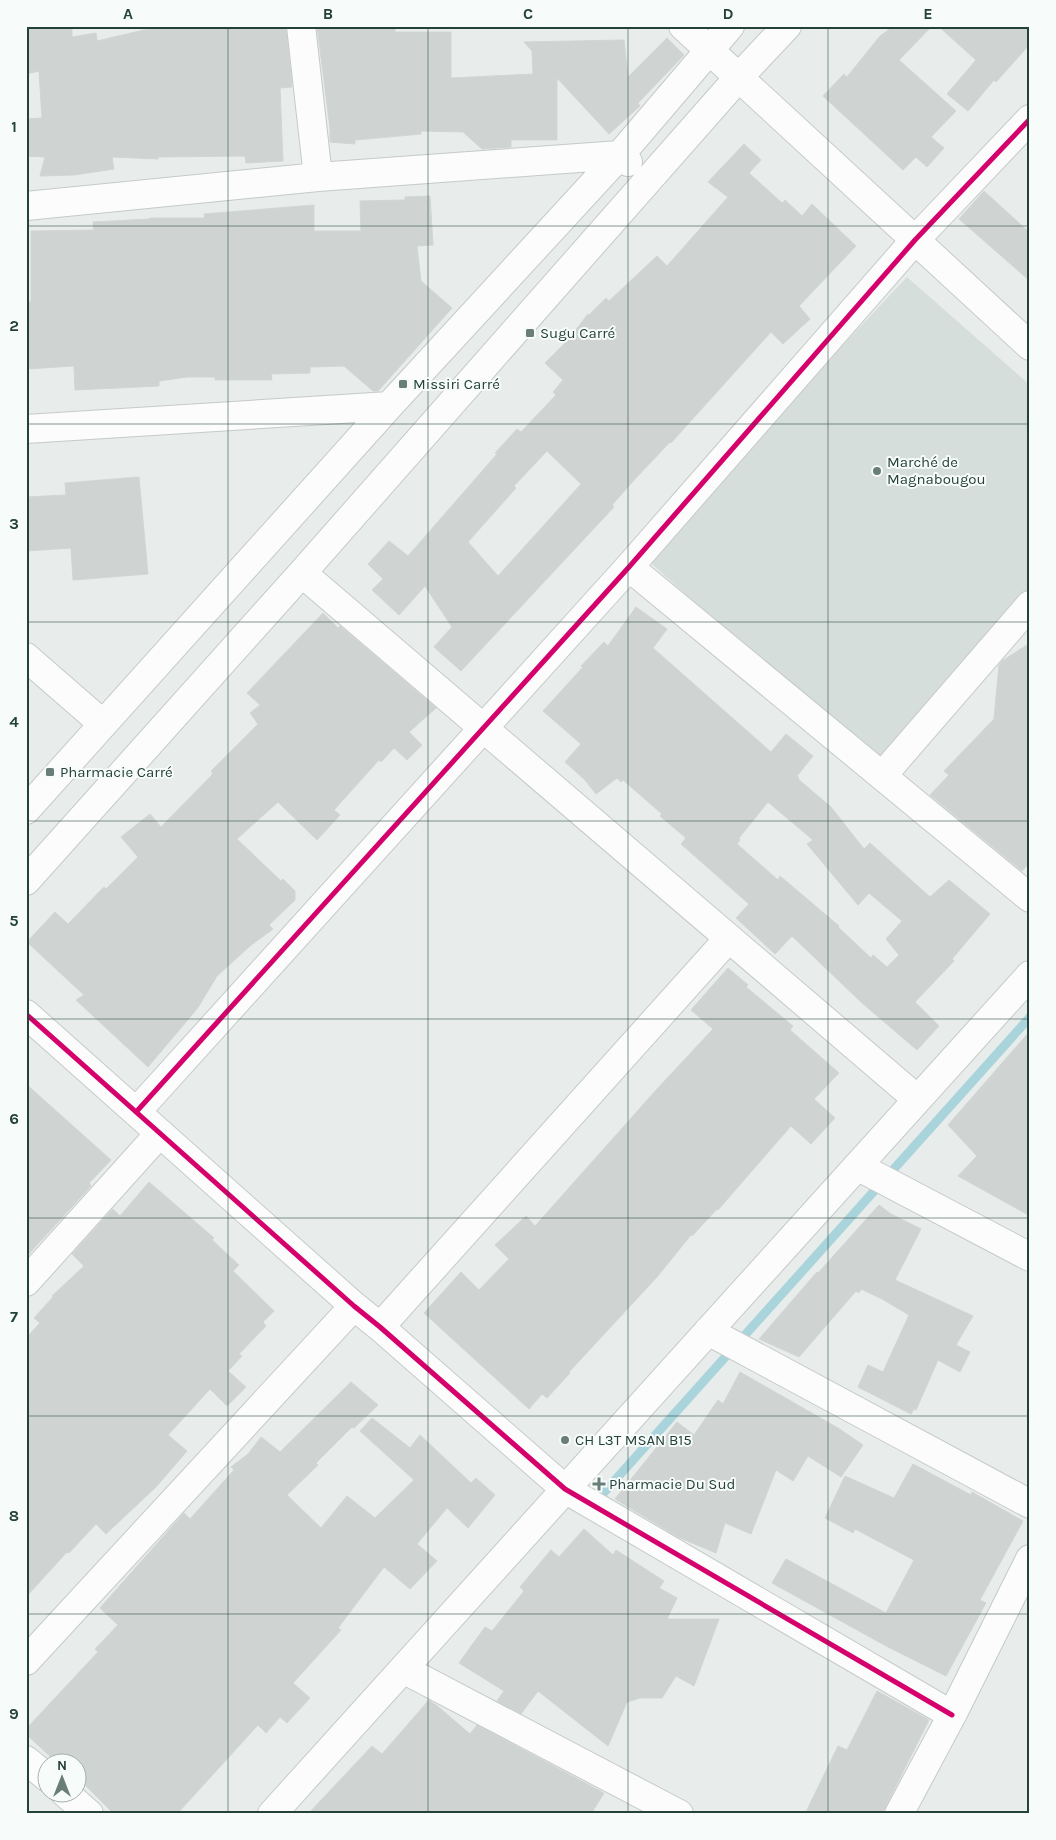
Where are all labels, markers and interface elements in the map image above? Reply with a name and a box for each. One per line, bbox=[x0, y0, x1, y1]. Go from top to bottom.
text: A bbox=[123, 4, 133, 23]
text: B bbox=[323, 4, 333, 23]
text: C bbox=[523, 4, 533, 23]
text: D bbox=[723, 4, 734, 23]
text: E bbox=[923, 4, 933, 23]
text: 1 bbox=[11, 117, 17, 136]
text: 2 bbox=[9, 316, 19, 335]
place label: Sugu Carré bbox=[540, 324, 615, 342]
marker: Sugu Carré bbox=[524, 327, 536, 339]
place label: Missiri Carré bbox=[413, 375, 500, 393]
marker: Missiri Carré bbox=[397, 378, 409, 390]
place label: Marché de Magnabougou bbox=[887, 453, 986, 488]
marker: Marché de Magnabougou bbox=[871, 465, 883, 477]
text: 3 bbox=[9, 514, 19, 533]
text: 4 bbox=[9, 712, 19, 731]
place label: Pharmacie Carré bbox=[60, 763, 173, 781]
marker: Pharmacie Carré bbox=[44, 766, 56, 778]
text: 5 bbox=[9, 911, 19, 930]
text: 6 bbox=[9, 1109, 19, 1128]
text: 7 bbox=[10, 1307, 18, 1326]
place label: CH L3T MSAN B15 bbox=[575, 1431, 692, 1449]
marker: CH L3T MSAN B15 bbox=[559, 1434, 571, 1446]
place label: Pharmacie Du Sud bbox=[609, 1475, 735, 1493]
marker: Pharmacie Du Sud bbox=[593, 1478, 605, 1490]
text: 8 bbox=[9, 1506, 19, 1525]
text: 9 bbox=[9, 1704, 19, 1723]
north arrow bbox=[38, 1752, 88, 1802]
text: N bbox=[57, 1757, 67, 1774]

